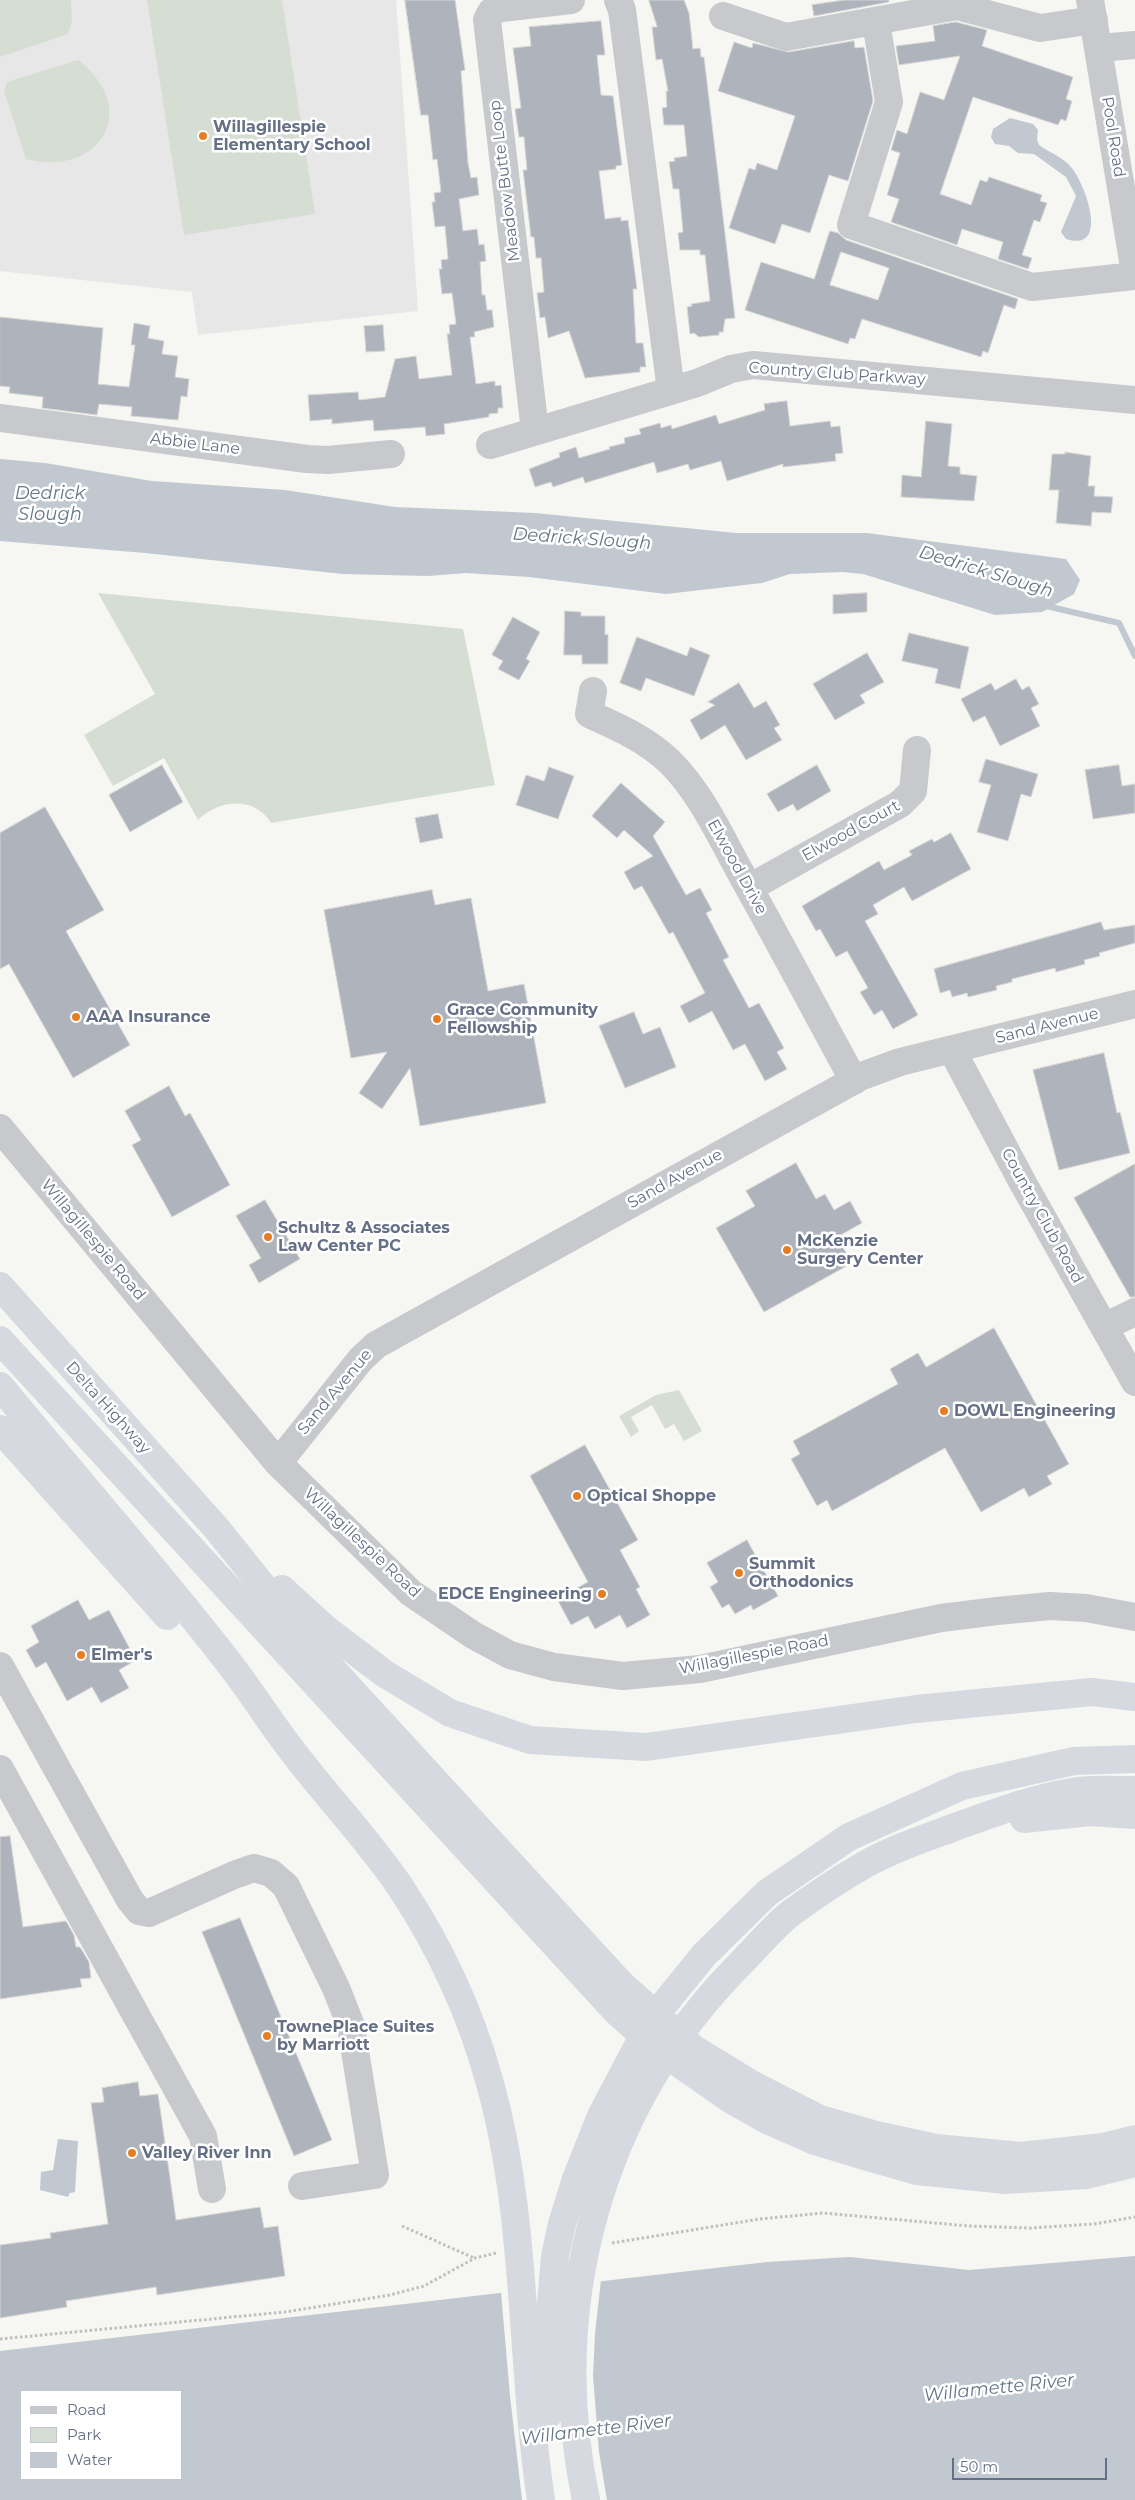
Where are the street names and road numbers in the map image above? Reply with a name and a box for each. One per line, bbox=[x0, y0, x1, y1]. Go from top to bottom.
street label: Pool Road bbox=[1097, 95, 1129, 179]
street label: Meadow Butte Loop bbox=[486, 99, 524, 263]
street label: Country Club Parkway bbox=[748, 358, 926, 390]
street label: Abbie Lane bbox=[149, 429, 241, 459]
street label: Elwood Court bbox=[799, 796, 903, 866]
street label: Elwood Drive bbox=[703, 816, 771, 918]
street label: Sand Avenue bbox=[993, 1004, 1101, 1048]
street label: Sand Avenue bbox=[624, 1145, 726, 1213]
street label: Country Club Road bbox=[997, 1145, 1087, 1287]
street label: Willagillespie Road bbox=[37, 1176, 149, 1304]
street label: Sand Avenue bbox=[294, 1345, 376, 1439]
street label: Delta Highway bbox=[62, 1358, 154, 1458]
street label: Willagillespie Road bbox=[300, 1484, 424, 1602]
street label: Willagillespie Road bbox=[678, 1631, 830, 1679]

